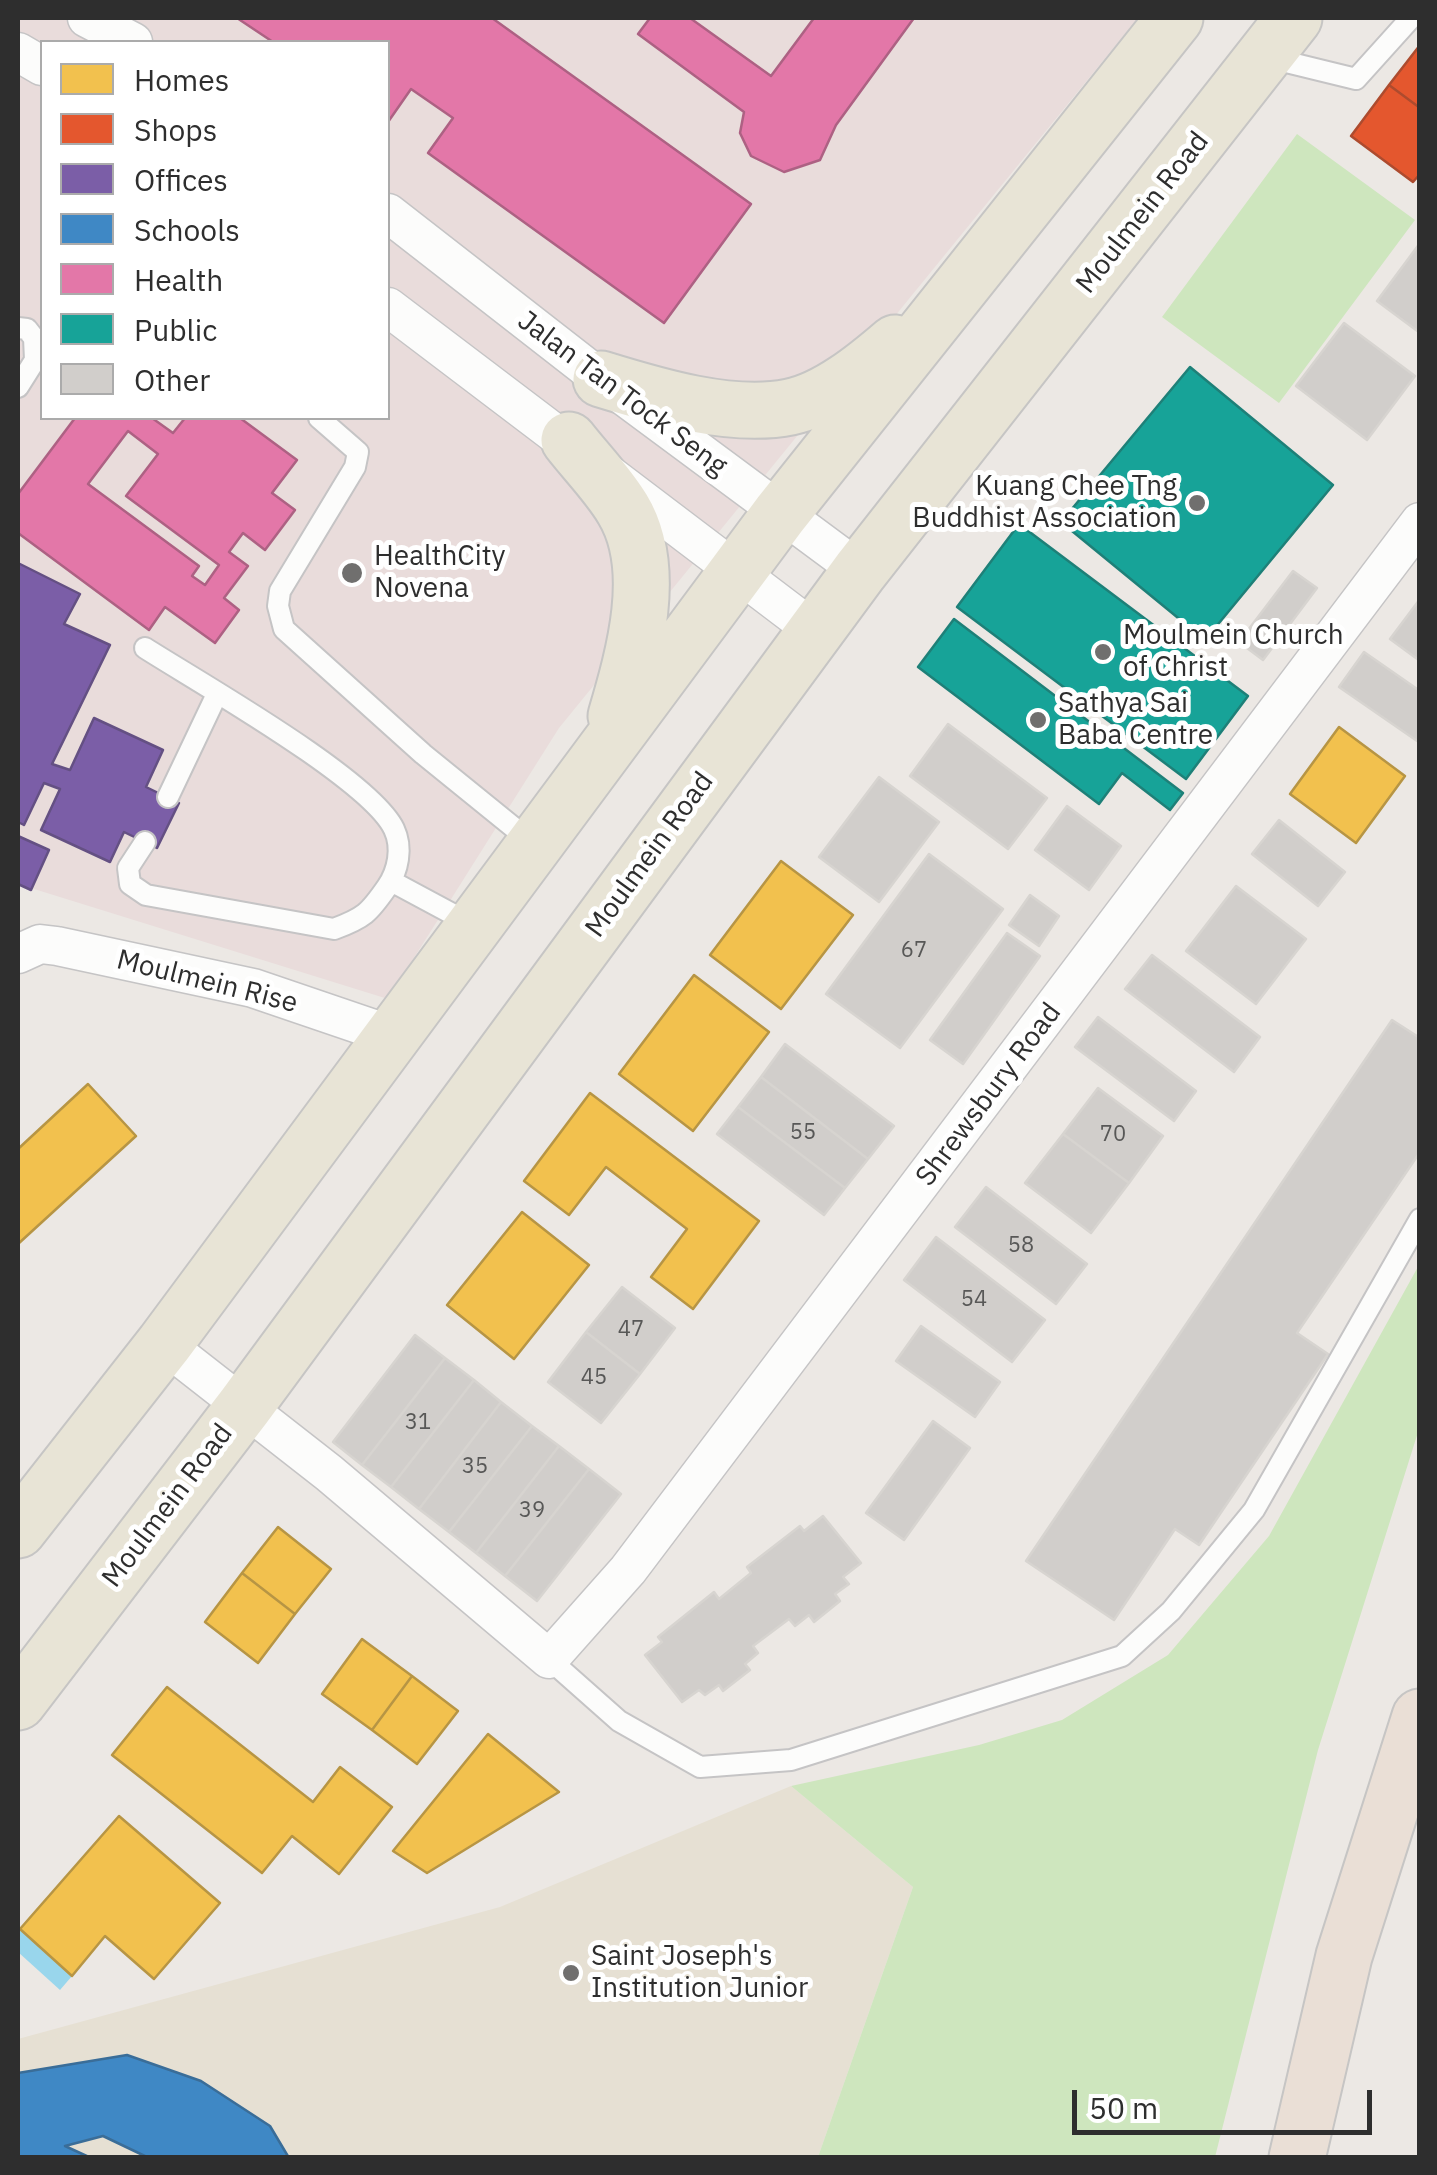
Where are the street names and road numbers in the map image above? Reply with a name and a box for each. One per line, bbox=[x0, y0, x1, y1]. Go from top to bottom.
street label: Moulmein Road bbox=[1070, 126, 1216, 300]
street label: Jalan Tan Tock Seng bbox=[511, 304, 733, 484]
street label: Moulmein Road bbox=[579, 766, 721, 944]
street label: Moulmein Rise bbox=[113, 943, 301, 1021]
street label: Shrewsbury Road bbox=[909, 997, 1069, 1193]
street label: Moulmein Road bbox=[96, 1418, 240, 1594]

